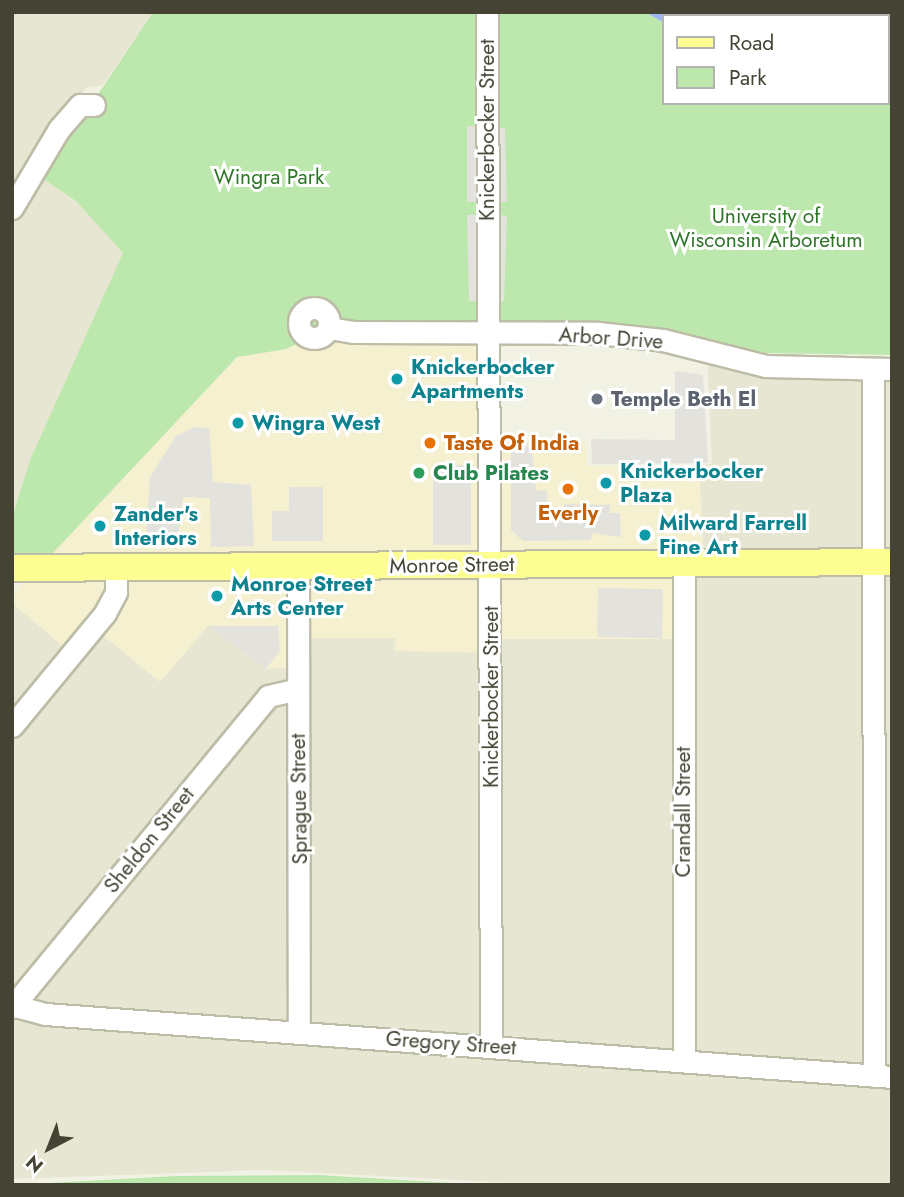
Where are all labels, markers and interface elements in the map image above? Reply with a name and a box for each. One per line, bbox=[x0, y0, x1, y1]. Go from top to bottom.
legend bbox=[662, 14, 890, 105]
text: Road bbox=[729, 28, 774, 58]
street label: Knickerbocker Street bbox=[474, 39, 500, 221]
text: Park bbox=[729, 63, 766, 93]
park label: Wingra Park bbox=[214, 164, 324, 190]
park label: University of Wisconsin Arboretum bbox=[669, 203, 863, 253]
street label: Arbor Drive bbox=[558, 322, 664, 354]
place label: Knickerbocker Apartments bbox=[411, 354, 555, 404]
marker: Knickerbocker Apartments bbox=[389, 371, 405, 387]
place label: Temple Beth El bbox=[611, 386, 756, 412]
marker: Temple Beth El bbox=[589, 391, 605, 407]
place label: Wingra West bbox=[252, 410, 380, 436]
marker: Wingra West bbox=[230, 415, 246, 431]
place label: Taste Of India bbox=[444, 430, 579, 456]
marker: Taste Of India bbox=[422, 435, 438, 451]
place label: Knickerbocker Plaza bbox=[620, 458, 764, 508]
place label: Club Pilates bbox=[433, 460, 549, 486]
marker: Club Pilates bbox=[411, 465, 427, 481]
marker: Knickerbocker Plaza bbox=[598, 475, 614, 491]
marker: Everly bbox=[560, 481, 576, 497]
place label: Everly bbox=[538, 500, 598, 526]
place label: Zander's Interiors bbox=[114, 501, 198, 551]
place label: Milward Farrell Fine Art bbox=[659, 510, 807, 560]
marker: Zander's Interiors bbox=[92, 518, 108, 534]
marker: Milward Farrell Fine Art bbox=[637, 527, 653, 543]
street label: Monroe Street bbox=[389, 551, 515, 579]
place label: Monroe Street Arts Center bbox=[231, 571, 372, 621]
marker: Monroe Street Arts Center bbox=[209, 588, 225, 604]
street label: Knickerbocker Street bbox=[478, 606, 504, 788]
street label: Sprague Street bbox=[285, 733, 313, 865]
street label: Crandall Street bbox=[670, 747, 696, 877]
street label: Sheldon Street bbox=[99, 782, 199, 898]
street label: Gregory Street bbox=[385, 1026, 517, 1060]
north arrow bbox=[14, 1113, 84, 1183]
text: N bbox=[20, 1149, 49, 1179]

